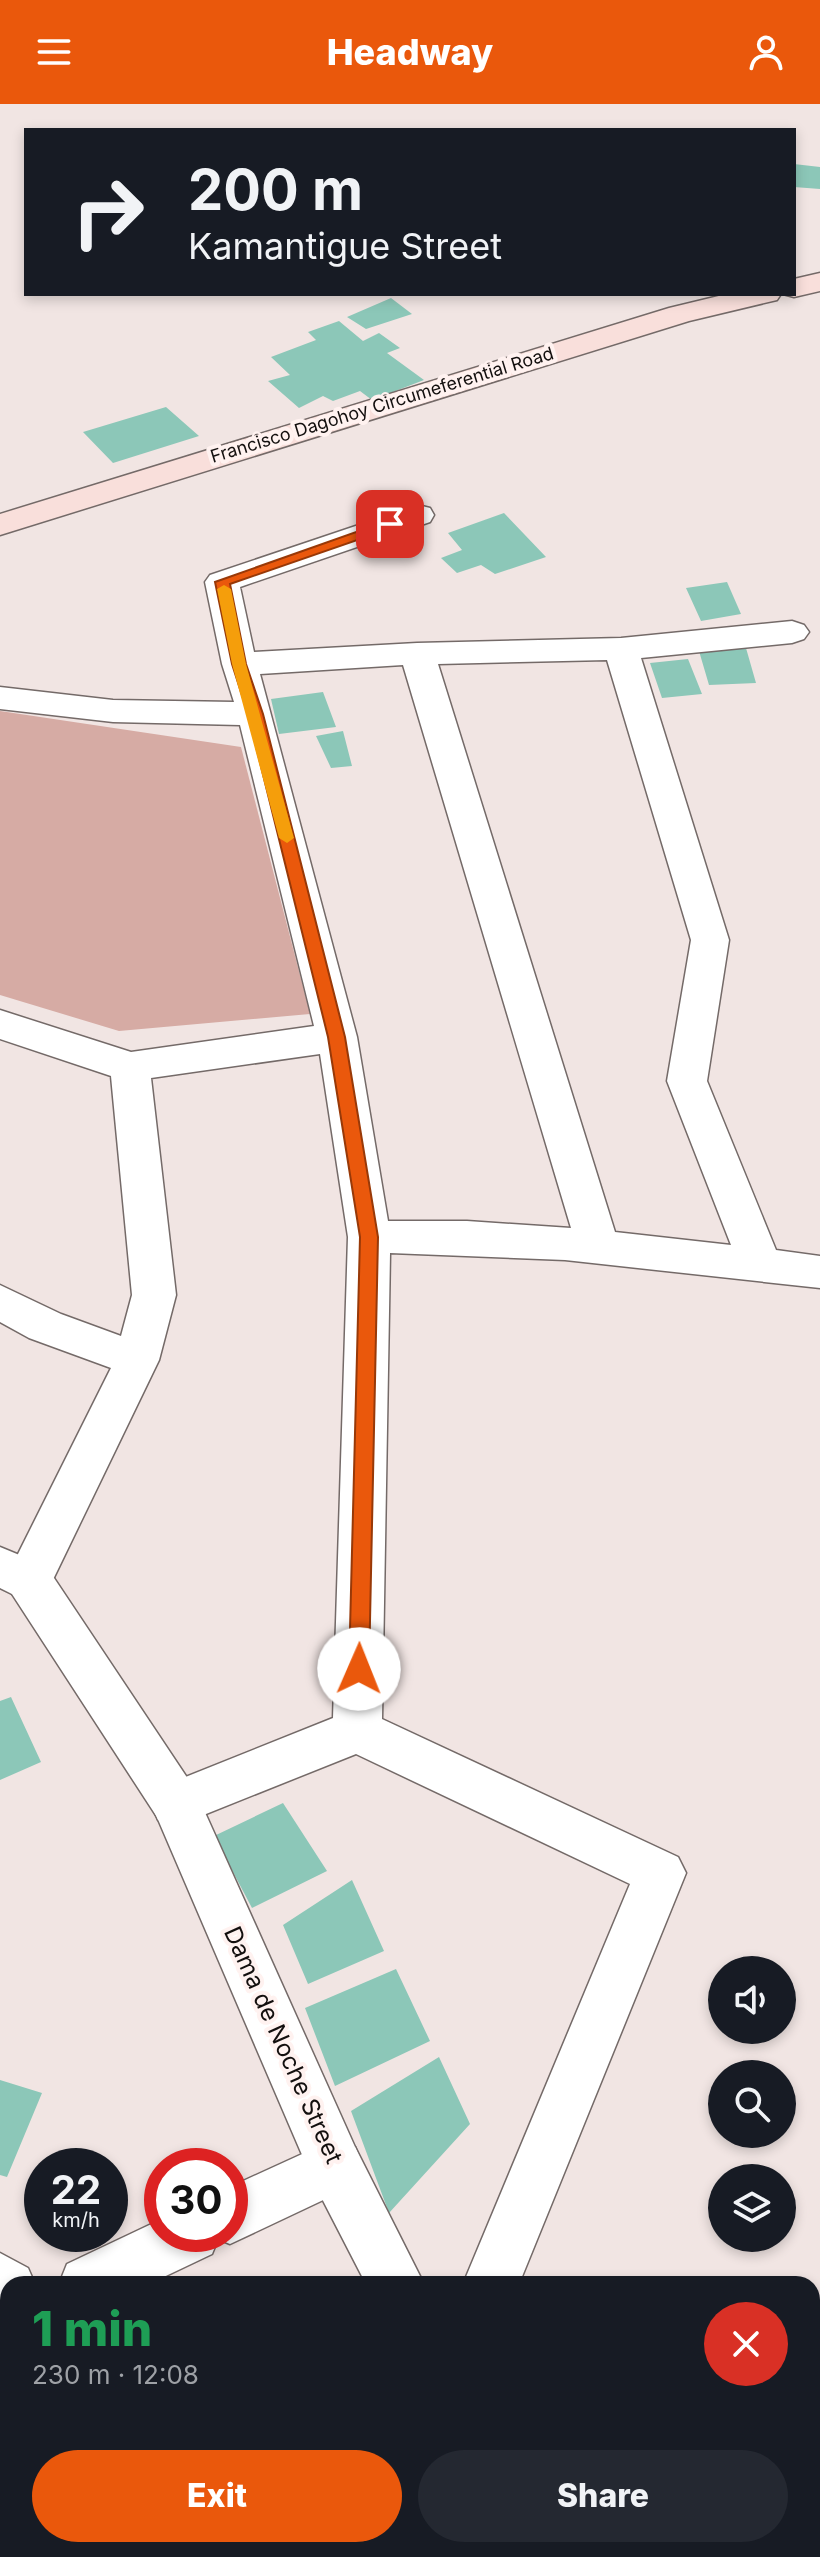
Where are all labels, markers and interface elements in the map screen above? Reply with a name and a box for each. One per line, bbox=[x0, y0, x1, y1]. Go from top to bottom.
icon: menu bbox=[32, 30, 76, 74]
text: Headway bbox=[327, 30, 493, 74]
icon: person bbox=[744, 30, 788, 74]
text: 200 m bbox=[188, 156, 363, 224]
icon: right bbox=[56, 160, 160, 264]
text: Kamantigue Street bbox=[188, 224, 502, 268]
street label: Francisco Dagohoy Circumeferential Road bbox=[208, 342, 556, 467]
pin bbox=[356, 490, 424, 558]
icon: arrive bbox=[368, 502, 412, 546]
position arrow bbox=[317, 1627, 401, 1711]
street label: Dama de Noche Street bbox=[218, 1922, 349, 2168]
map controls bbox=[708, 1956, 796, 2252]
button: sound bbox=[708, 1956, 796, 2044]
button: search bbox=[708, 2060, 796, 2148]
speed limit sign: 30 bbox=[144, 2148, 248, 2252]
button: layers bbox=[708, 2164, 796, 2252]
text: 22 bbox=[51, 2165, 101, 2214]
text: km/h bbox=[52, 2208, 100, 2232]
text: 1 min bbox=[32, 2299, 152, 2358]
button: close bbox=[704, 2302, 788, 2386]
text: 230 m · 12:08 bbox=[32, 2359, 199, 2390]
button: Exit bbox=[32, 2450, 402, 2542]
button: Share bbox=[418, 2450, 788, 2542]

